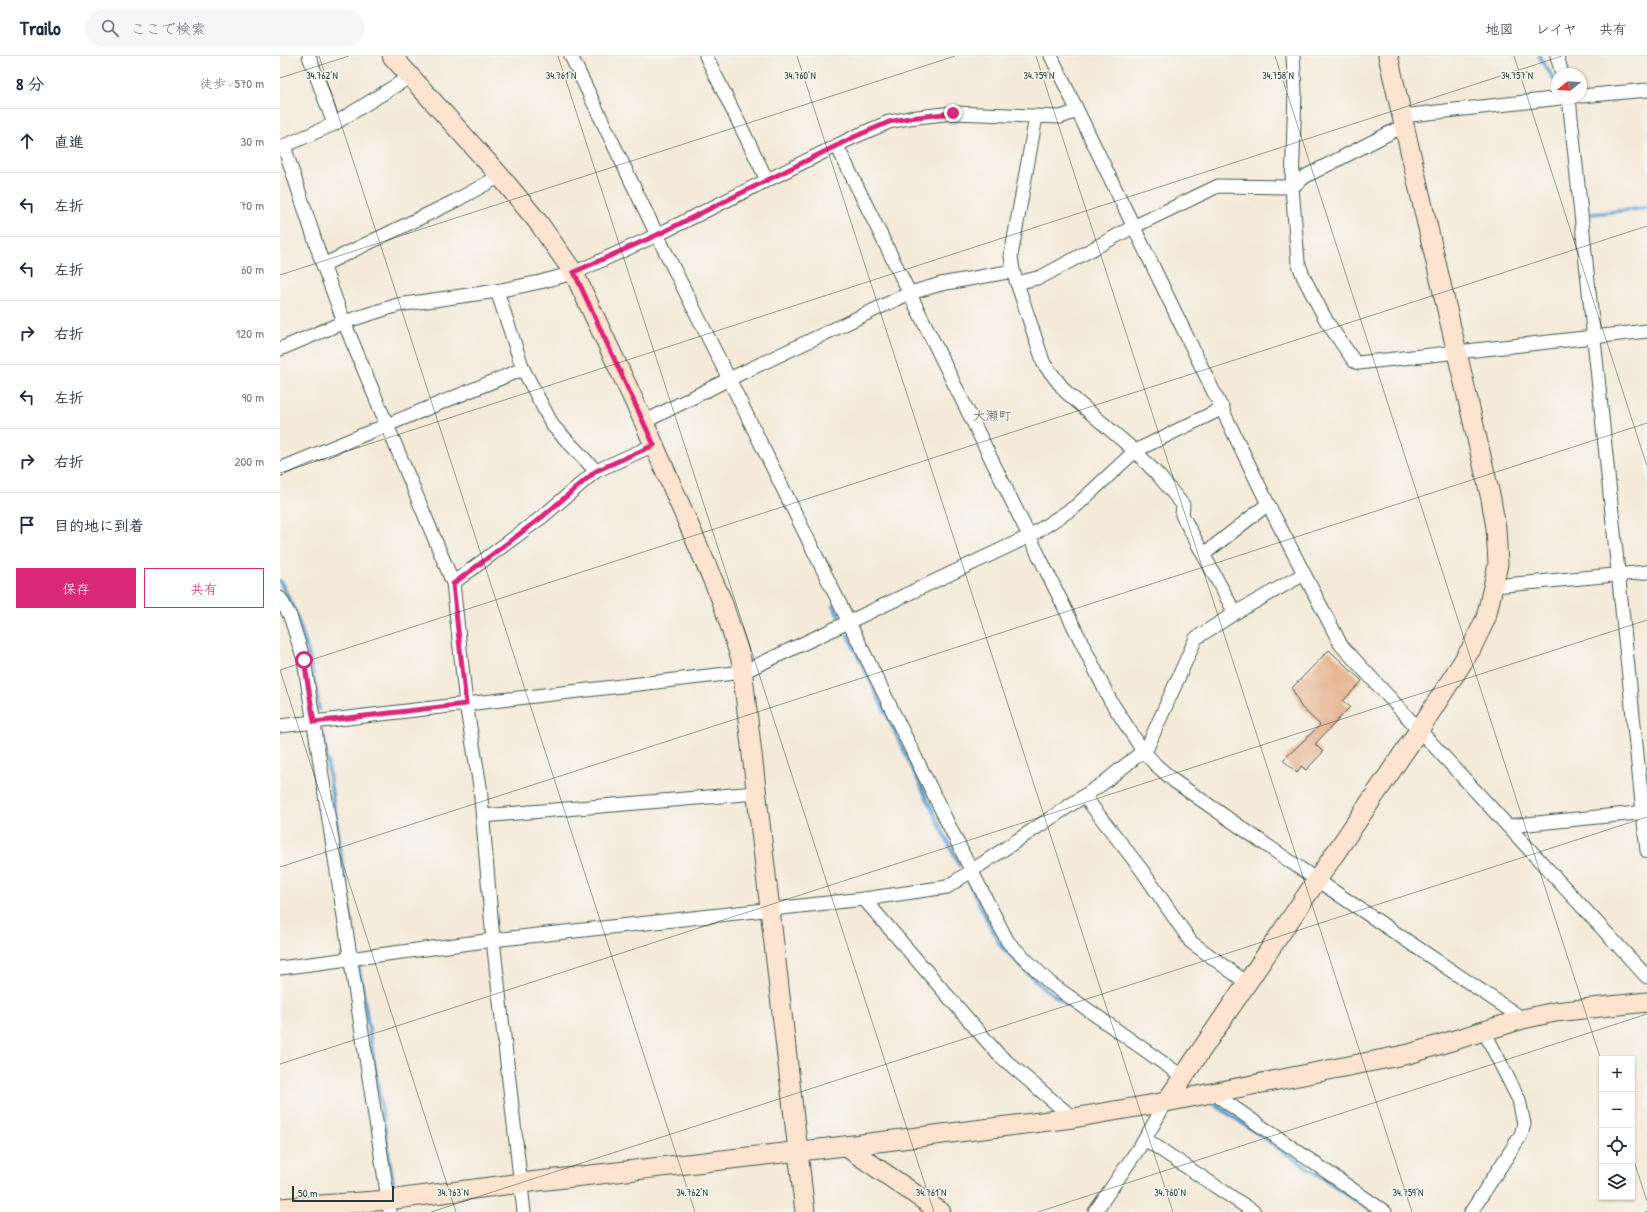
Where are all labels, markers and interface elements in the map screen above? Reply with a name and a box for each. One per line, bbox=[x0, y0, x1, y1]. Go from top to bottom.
search box bbox=[85, 10, 365, 46]
text: Trailo bbox=[20, 15, 61, 41]
icon: search bbox=[99, 17, 121, 39]
text: ここで検索 bbox=[131, 18, 206, 39]
text: 地図 bbox=[1486, 19, 1514, 38]
text: レイヤ bbox=[1536, 19, 1577, 38]
text: 共有 bbox=[1599, 19, 1627, 38]
north arrow bbox=[1551, 68, 1587, 104]
text: 34.762°N bbox=[306, 69, 338, 82]
text: 34.761°N bbox=[546, 69, 576, 82]
text: 34.760°N bbox=[784, 69, 816, 82]
text: 34.759°N bbox=[1024, 69, 1054, 82]
text: 34.758°N bbox=[1262, 69, 1294, 82]
text: 34.757°N bbox=[1501, 69, 1533, 82]
text: 8 分 bbox=[16, 72, 44, 95]
text: 徒歩 · 570 m bbox=[200, 74, 264, 92]
route end bbox=[944, 104, 962, 122]
icon: ahead bbox=[16, 130, 38, 152]
text: 直進 bbox=[54, 131, 84, 152]
text: 30 m bbox=[241, 132, 264, 150]
icon: left bbox=[16, 194, 38, 216]
text: 左折 bbox=[54, 195, 84, 216]
text: 70 m bbox=[240, 196, 264, 214]
icon: left bbox=[16, 258, 38, 280]
text: 左折 bbox=[54, 259, 84, 280]
text: 60 m bbox=[241, 260, 264, 278]
icon: right bbox=[16, 322, 38, 344]
text: 右折 bbox=[54, 323, 84, 344]
text: 120 m bbox=[236, 324, 264, 342]
icon: left bbox=[16, 386, 38, 408]
text: 左折 bbox=[54, 387, 84, 408]
text: 90 m bbox=[242, 388, 264, 406]
district label: 大瀬町 bbox=[972, 406, 1012, 424]
icon: right bbox=[16, 450, 38, 472]
text: 右折 bbox=[54, 451, 84, 472]
text: 200 m bbox=[234, 452, 264, 470]
icon: arrive bbox=[16, 514, 38, 536]
text: 目的地に到着 bbox=[54, 515, 144, 536]
button: 保存 bbox=[16, 568, 136, 608]
button: 共有 bbox=[144, 568, 264, 608]
route start bbox=[295, 651, 313, 669]
map controls bbox=[1599, 1056, 1635, 1200]
button: + bbox=[1599, 1056, 1635, 1092]
button: − bbox=[1599, 1092, 1635, 1128]
button: locate bbox=[1599, 1128, 1635, 1164]
button: layers bbox=[1599, 1164, 1635, 1200]
scale bar bbox=[292, 1184, 394, 1203]
text: 50 m bbox=[298, 1186, 318, 1200]
text: 34.763°N bbox=[437, 1186, 469, 1199]
text: 34.762°N bbox=[676, 1186, 708, 1199]
text: 34.761°N bbox=[916, 1186, 946, 1199]
text: 34.760°N bbox=[1154, 1186, 1186, 1199]
text: 34.759°N bbox=[1393, 1186, 1423, 1199]

